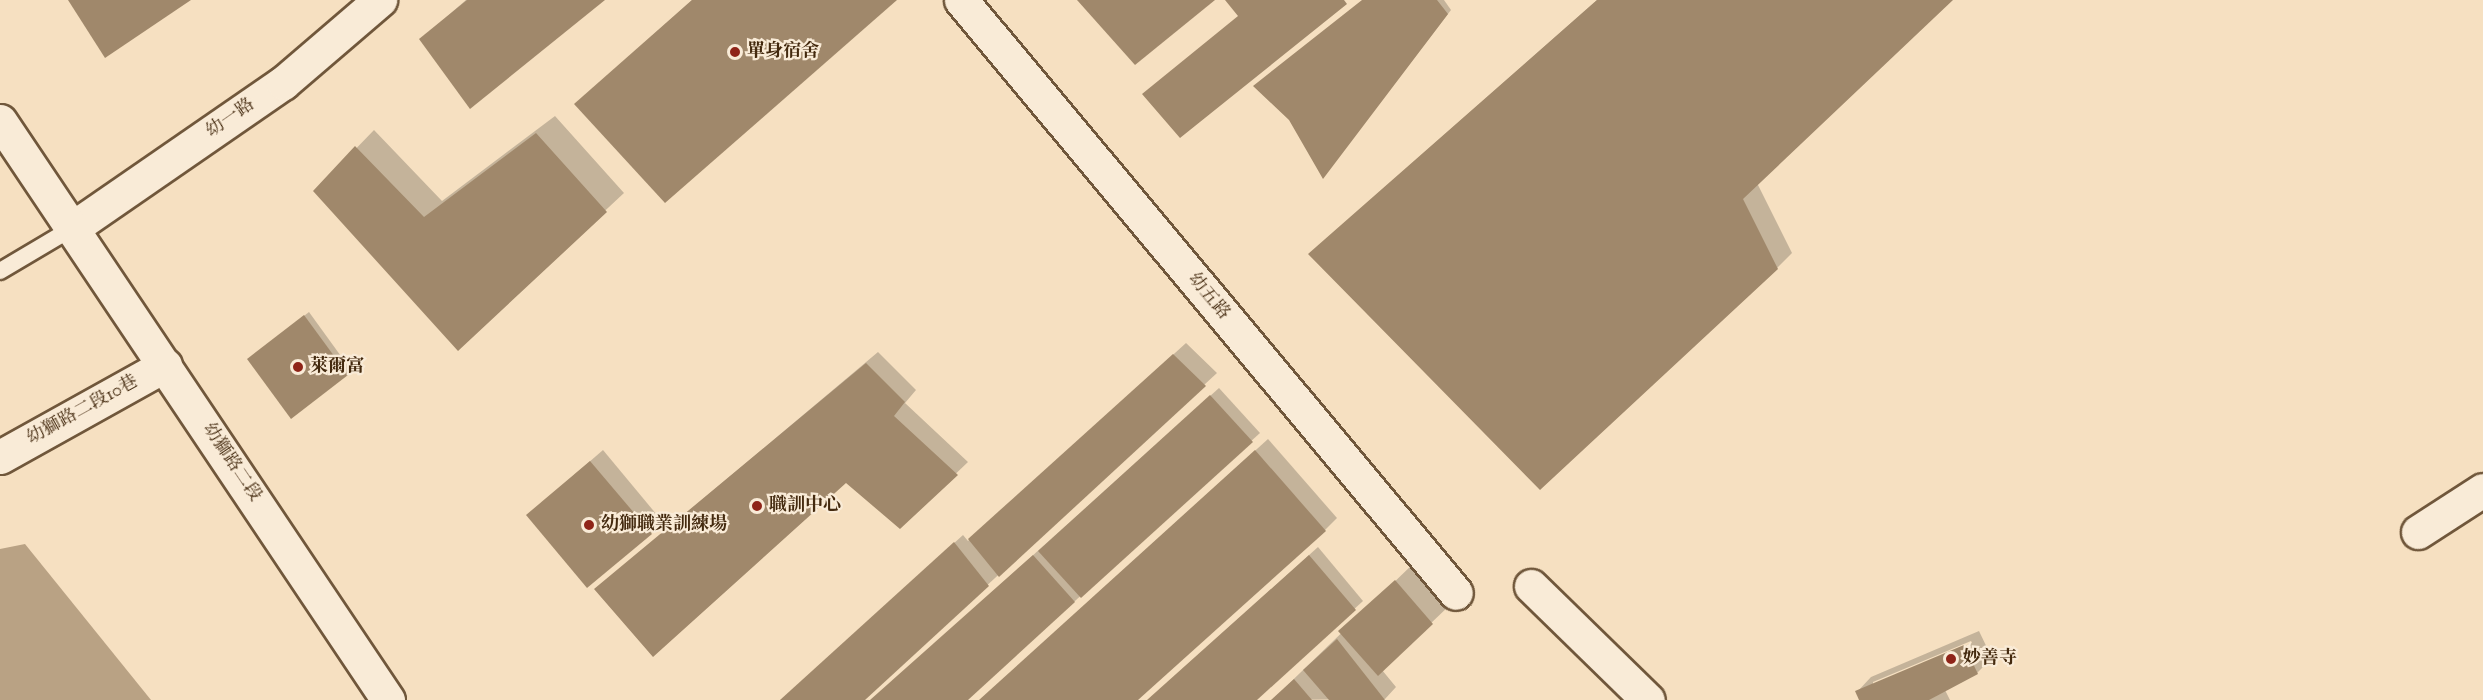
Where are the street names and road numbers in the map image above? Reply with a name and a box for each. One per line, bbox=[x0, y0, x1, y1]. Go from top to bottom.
street label: 幼一路 bbox=[203, 95, 259, 143]
street label: 幼五路 bbox=[1182, 269, 1234, 325]
street label: 幼獅路二段10巷 bbox=[24, 372, 142, 450]
street label: 幼獅路二段 bbox=[197, 420, 265, 506]

